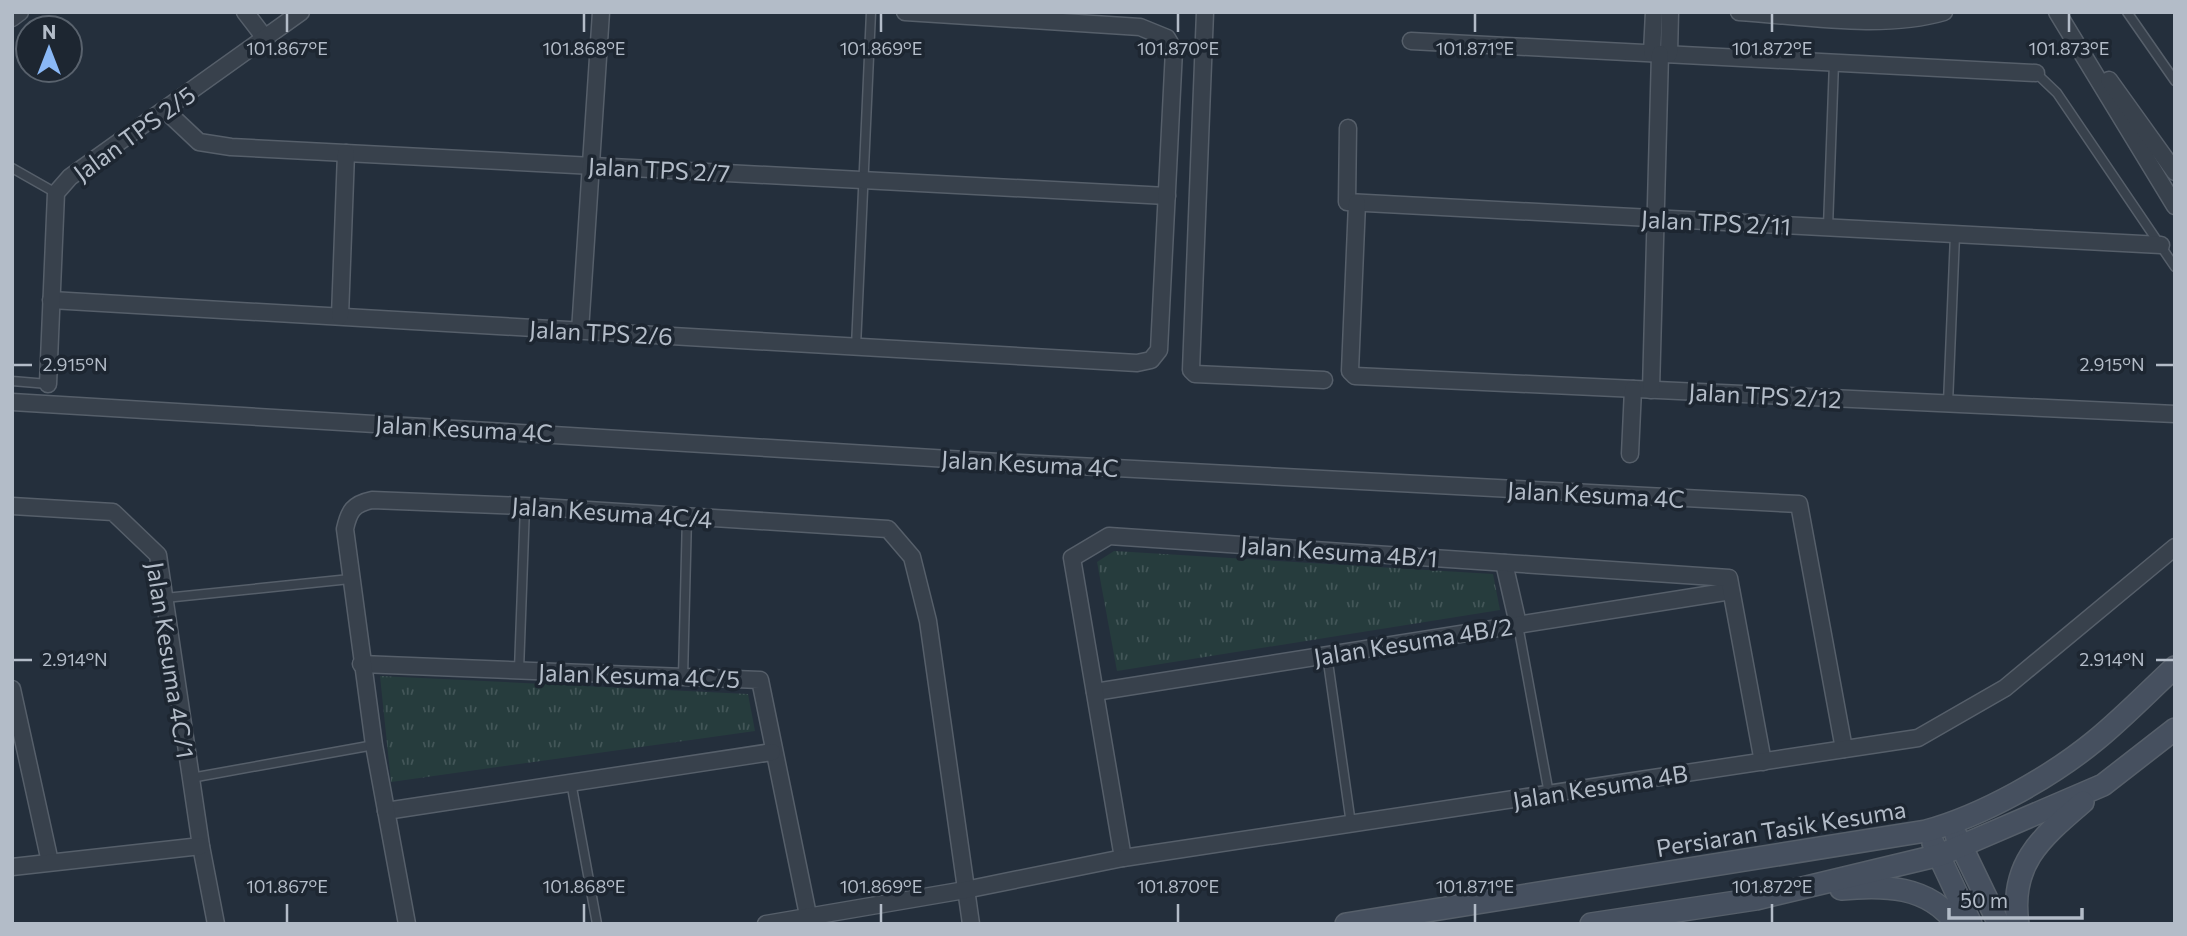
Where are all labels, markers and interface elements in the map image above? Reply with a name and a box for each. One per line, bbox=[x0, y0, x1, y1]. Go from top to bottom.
north arrow bbox=[14, 14, 84, 84]
text: N bbox=[42, 20, 56, 43]
text: 101.867°E bbox=[246, 37, 328, 59]
text: 101.868°E bbox=[543, 37, 625, 59]
text: 101.869°E bbox=[840, 37, 922, 59]
text: 101.870°E bbox=[1137, 37, 1219, 59]
text: 101.871°E bbox=[1436, 37, 1514, 59]
text: 101.872°E bbox=[1732, 37, 1812, 59]
text: 101.873°E bbox=[2029, 37, 2109, 59]
street label: Jalan TPS 2/5 bbox=[67, 79, 201, 187]
street label: Jalan TPS 2/7 bbox=[587, 151, 731, 187]
street label: Jalan TPS 2/11 bbox=[1640, 204, 1792, 240]
street label: Jalan TPS 2/6 bbox=[529, 314, 673, 350]
text: 2.915°N bbox=[43, 353, 107, 375]
text: 2.915°N bbox=[2080, 353, 2144, 375]
street label: Jalan TPS 2/12 bbox=[1688, 377, 1842, 413]
street label: Jalan Kesuma 4C bbox=[375, 409, 553, 447]
street label: Jalan Kesuma 4C bbox=[941, 444, 1119, 482]
street label: Jalan Kesuma 4C bbox=[1507, 475, 1685, 513]
street label: Jalan Kesuma 4C/4 bbox=[511, 491, 713, 533]
street label: Jalan Kesuma 4B/1 bbox=[1239, 530, 1439, 572]
street label: Jalan Kesuma 4C/1 bbox=[141, 560, 201, 760]
street label: Jalan Kesuma 4B/2 bbox=[1312, 611, 1514, 671]
text: 2.914°N bbox=[42, 648, 108, 670]
text: 2.914°N bbox=[2079, 648, 2145, 670]
street label: Jalan Kesuma 4C/5 bbox=[537, 657, 741, 693]
street label: Jalan Kesuma 4B bbox=[1510, 758, 1690, 814]
street label: Persiaran Tasik Kesuma bbox=[1654, 794, 1908, 862]
text: 101.867°E bbox=[246, 875, 328, 897]
text: 101.868°E bbox=[543, 875, 625, 897]
text: 101.869°E bbox=[840, 875, 922, 897]
text: 101.870°E bbox=[1137, 875, 1219, 897]
text: 101.871°E bbox=[1436, 875, 1514, 897]
text: 101.872°E bbox=[1732, 875, 1812, 897]
scale bar bbox=[1949, 876, 2082, 920]
text: 50 m bbox=[1960, 887, 2008, 912]

